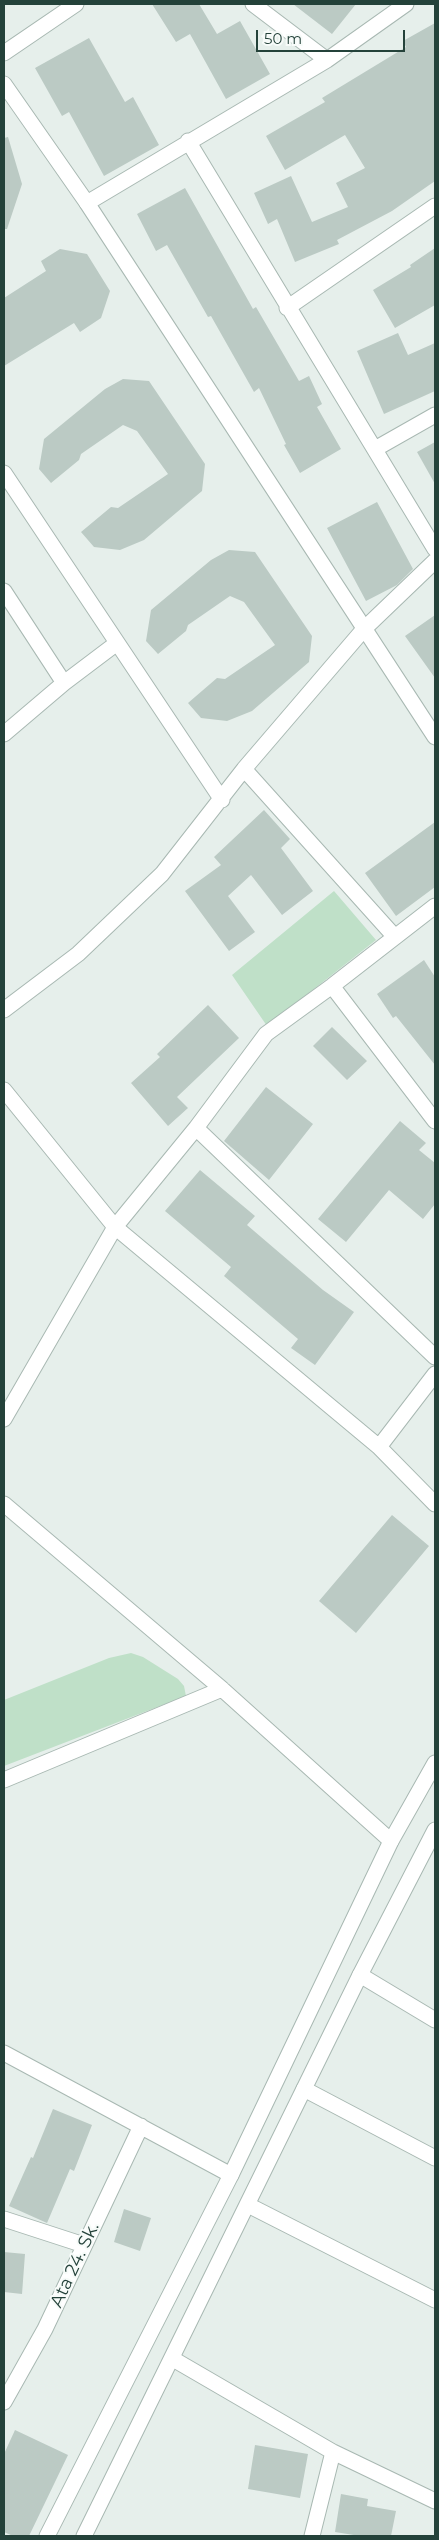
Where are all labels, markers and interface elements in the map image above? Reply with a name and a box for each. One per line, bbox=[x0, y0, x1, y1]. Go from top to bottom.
scale bar bbox=[259, 20, 408, 52]
text: 50 m bbox=[264, 29, 302, 48]
street label: Ata 24. Sk. bbox=[46, 2219, 104, 2311]

